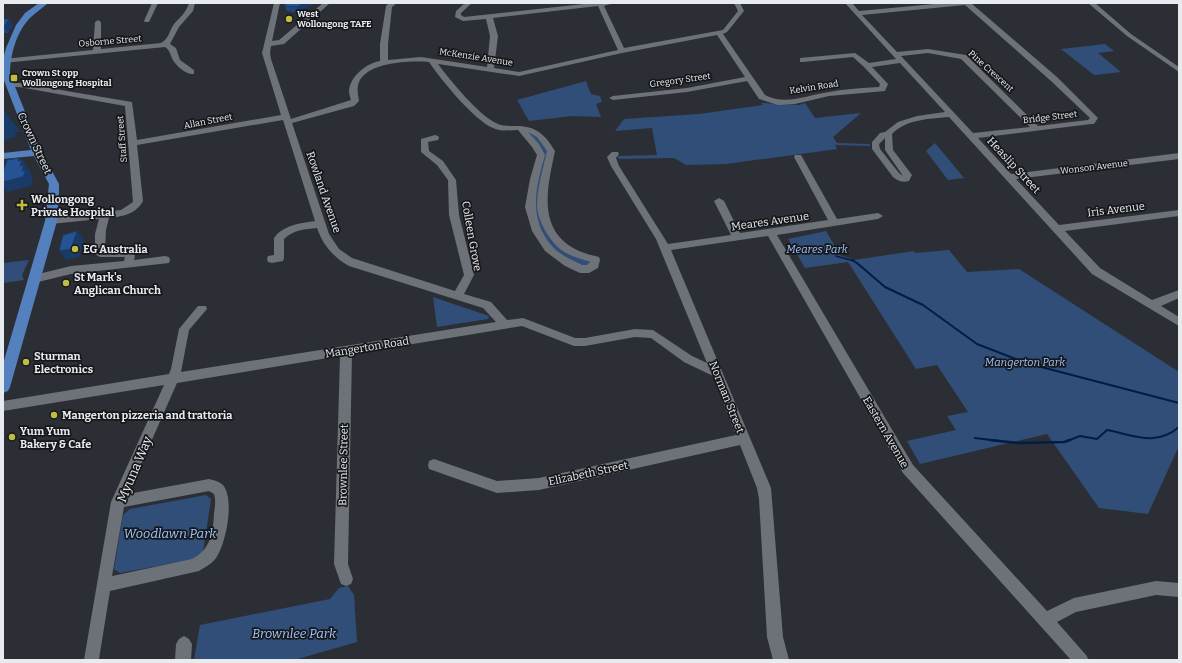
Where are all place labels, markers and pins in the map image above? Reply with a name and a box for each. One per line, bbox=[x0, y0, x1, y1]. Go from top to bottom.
place label: West Wollongong TAFE bbox=[297, 9, 372, 29]
marker: West Wollongong TAFE bbox=[284, 14, 294, 24]
place label: Crown St opp Wollongong Hospital bbox=[22, 68, 112, 88]
marker: Crown St opp Wollongong Hospital bbox=[9, 73, 19, 83]
place label: Wollongong Private Hospital bbox=[31, 193, 115, 219]
marker: Wollongong Private Hospital bbox=[16, 199, 28, 211]
place label: EG Australia bbox=[83, 243, 148, 256]
marker: EG Australia bbox=[70, 244, 80, 254]
place label: St Mark's Anglican Church bbox=[74, 271, 161, 297]
marker: St Mark's Anglican Church bbox=[61, 278, 71, 288]
place label: Sturman Electronics bbox=[34, 350, 94, 376]
marker: Sturman Electronics bbox=[21, 357, 31, 367]
place label: Mangerton pizzeria and trattoria bbox=[62, 409, 233, 422]
marker: Mangerton pizzeria and trattoria bbox=[49, 410, 59, 420]
place label: Yum Yum Bakery & Cafe bbox=[20, 425, 91, 451]
marker: Yum Yum Bakery & Cafe bbox=[7, 432, 17, 442]

